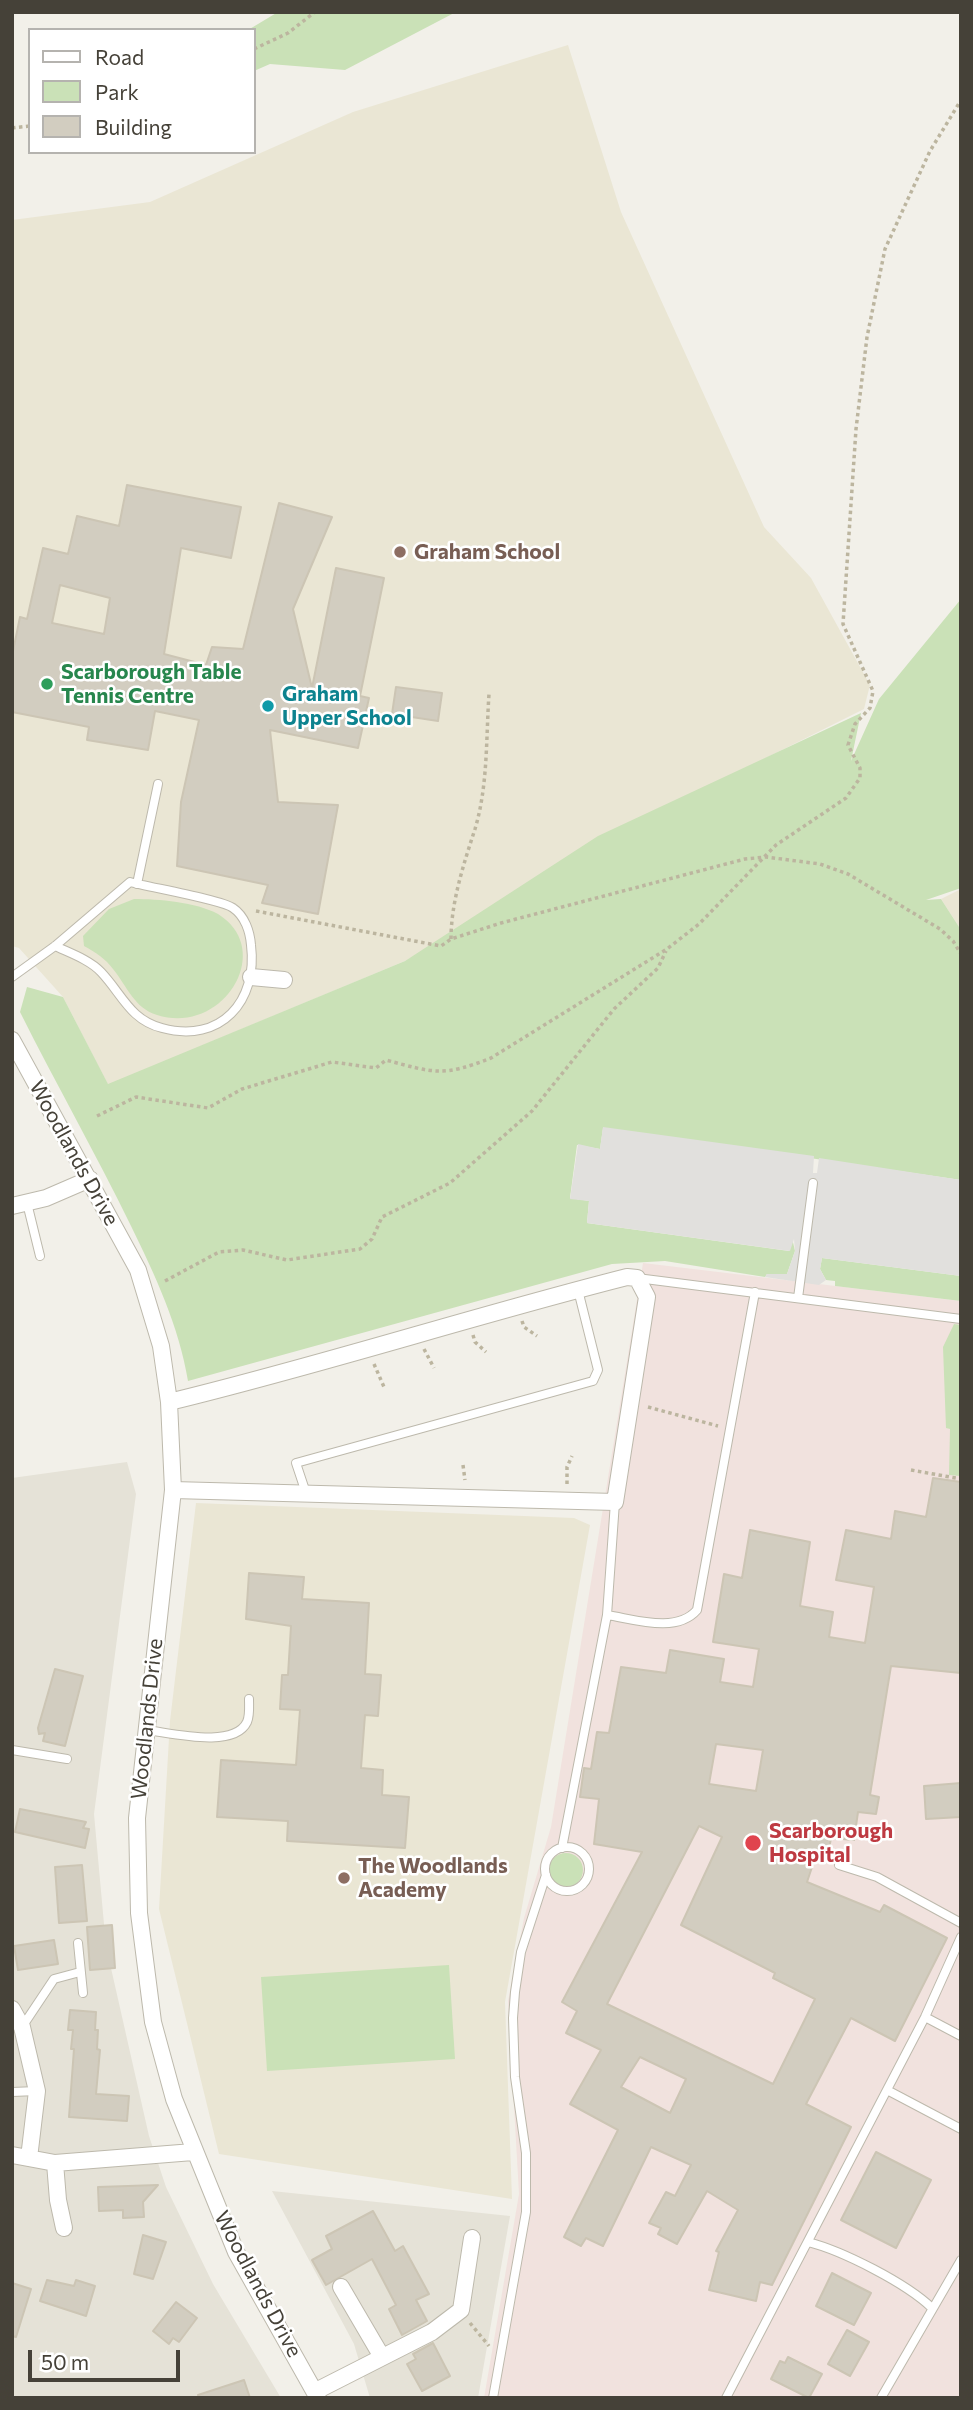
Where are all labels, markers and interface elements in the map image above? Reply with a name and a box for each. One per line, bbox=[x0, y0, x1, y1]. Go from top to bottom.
legend bbox=[28, 28, 256, 154]
text: Road bbox=[95, 44, 144, 69]
text: Park bbox=[95, 79, 139, 104]
text: Building bbox=[95, 114, 172, 139]
place label: Graham School bbox=[414, 539, 560, 565]
marker: Graham School bbox=[392, 544, 408, 560]
place label: Scarborough Table Tennis Centre bbox=[61, 659, 241, 709]
marker: Scarborough Table Tennis Centre bbox=[39, 676, 55, 692]
place label: Graham Upper School bbox=[282, 681, 412, 731]
marker: Graham Upper School bbox=[260, 698, 276, 714]
street label: Woodlands Drive bbox=[24, 1076, 124, 1230]
street label: Woodlands Drive bbox=[126, 1637, 168, 1801]
place label: Scarborough Hospital bbox=[769, 1818, 893, 1868]
marker: Scarborough Hospital bbox=[743, 1833, 763, 1853]
place label: The Woodlands Academy bbox=[358, 1853, 508, 1903]
marker: The Woodlands Academy bbox=[336, 1870, 352, 1886]
street label: Woodlands Drive bbox=[209, 2207, 307, 2361]
scale bar bbox=[32, 2336, 184, 2380]
text: 50 m bbox=[41, 2349, 89, 2374]

